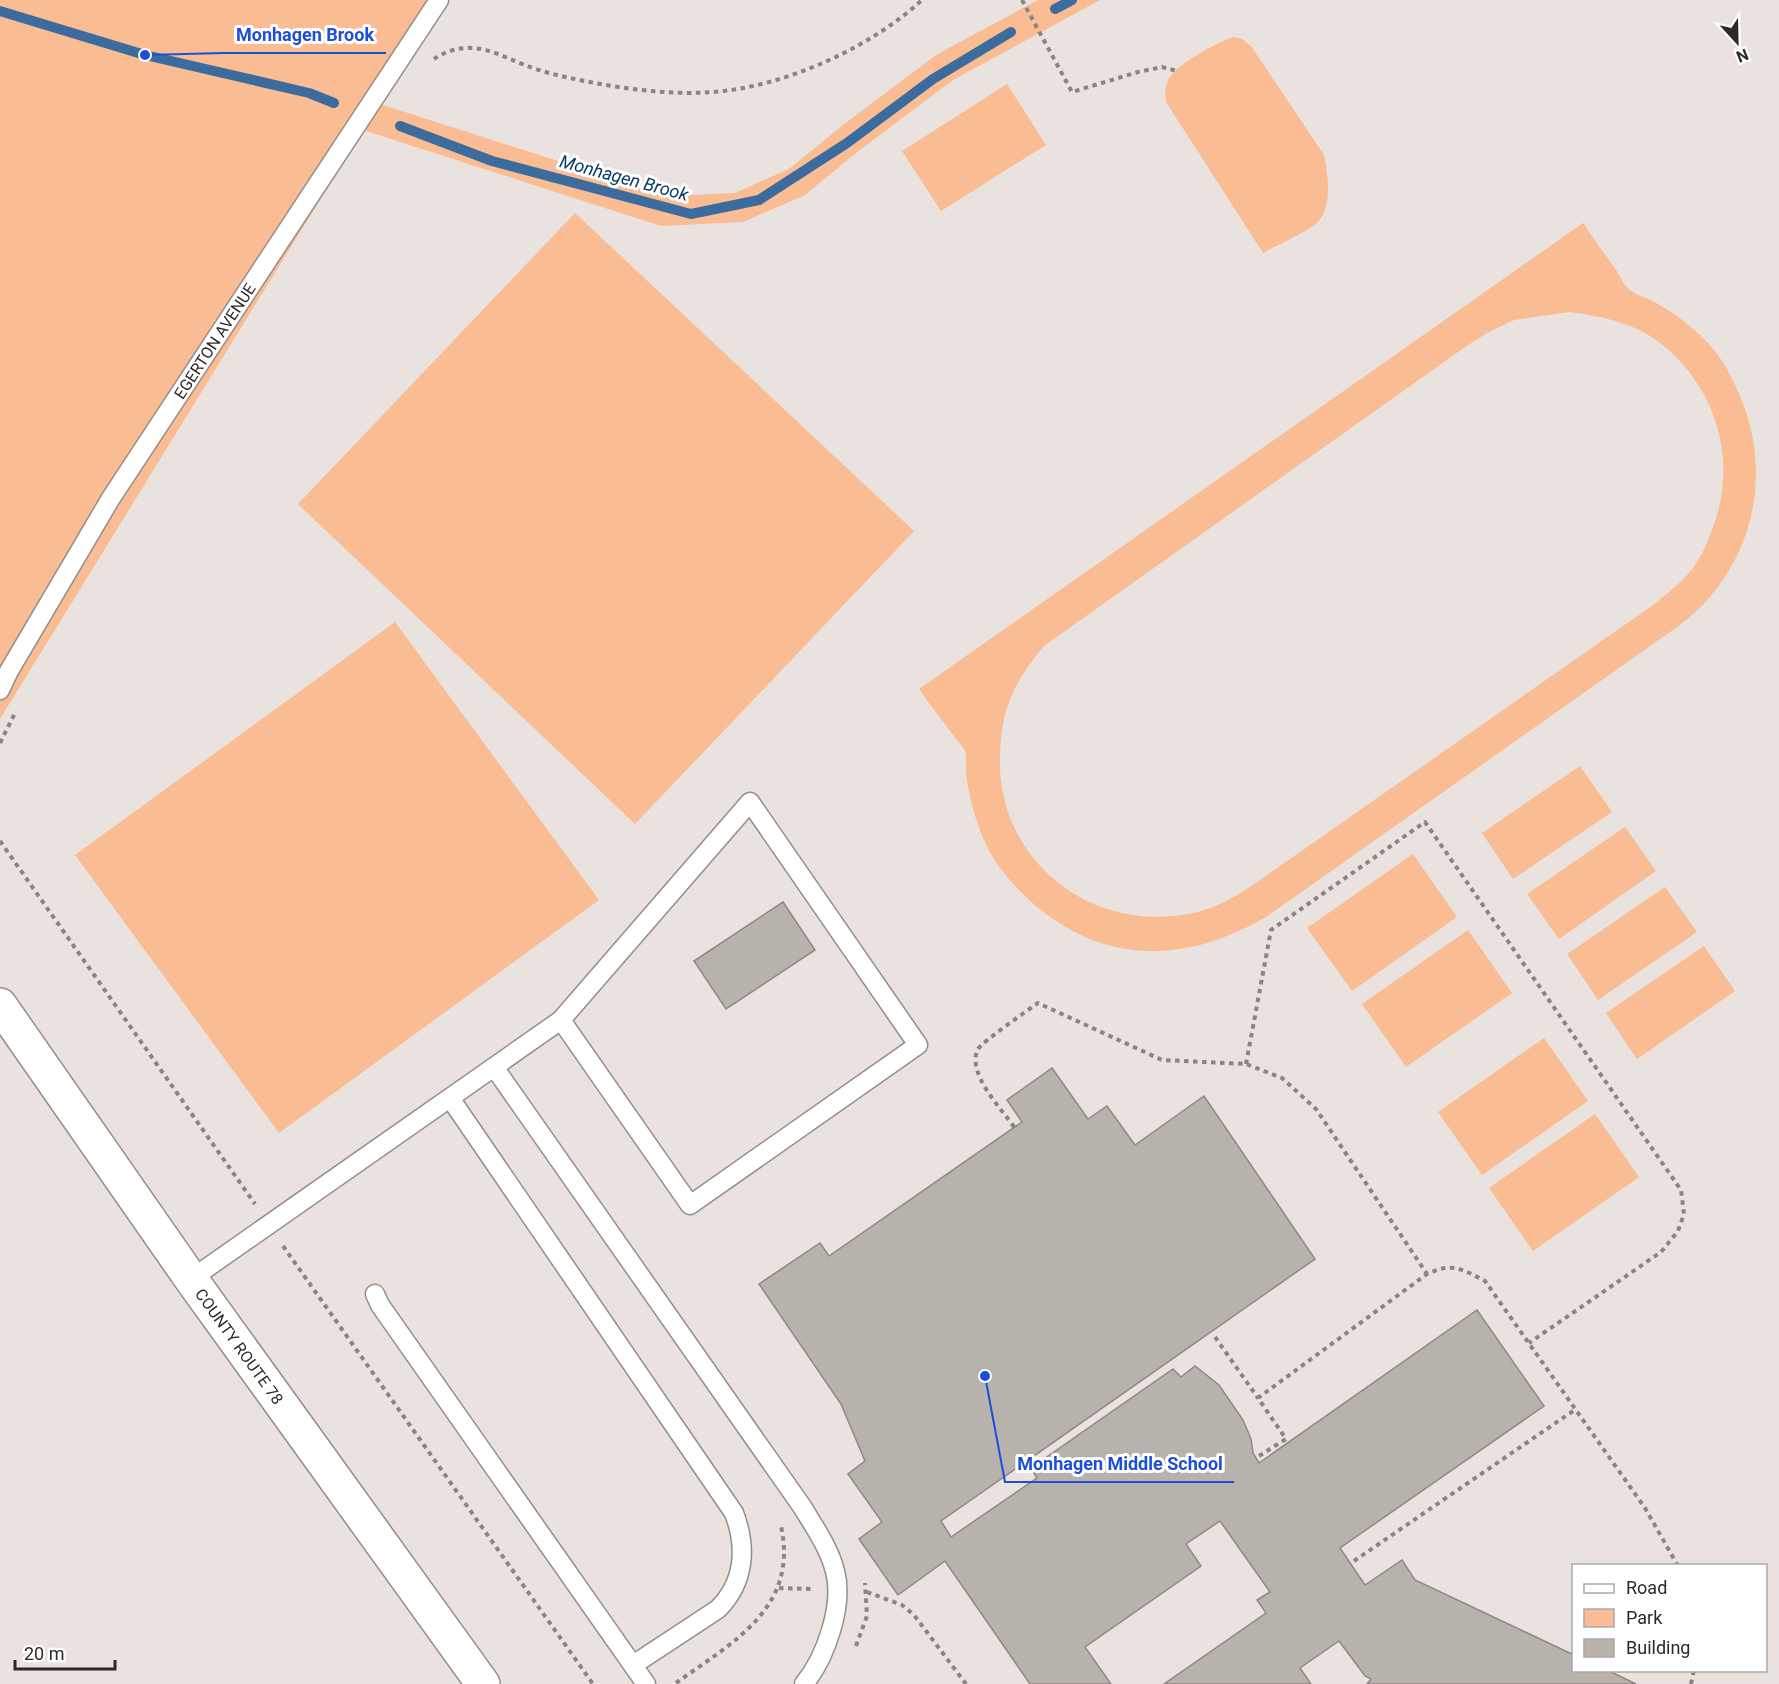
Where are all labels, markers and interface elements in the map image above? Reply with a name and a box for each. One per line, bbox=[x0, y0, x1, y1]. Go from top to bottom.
north arrow bbox=[1707, 12, 1767, 72]
callout: Monhagen Brook bbox=[224, 17, 386, 53]
text: Monhagen Brook bbox=[236, 24, 374, 45]
text: N bbox=[1734, 45, 1751, 66]
water label: Monhagen Brook bbox=[557, 150, 692, 205]
street label: EGERTON AVENUE bbox=[170, 280, 260, 402]
street label: COUNTY ROUTE 78 bbox=[191, 1285, 287, 1408]
callout: Monhagen Middle School bbox=[1005, 1446, 1234, 1482]
text: Monhagen Middle School bbox=[1017, 1453, 1223, 1474]
legend bbox=[1572, 1564, 1767, 1672]
text: Road bbox=[1626, 1577, 1667, 1598]
text: Park bbox=[1626, 1607, 1663, 1628]
scale bar bbox=[15, 1633, 116, 1671]
text: Building bbox=[1626, 1637, 1690, 1658]
text: 20 m bbox=[24, 1643, 64, 1664]

